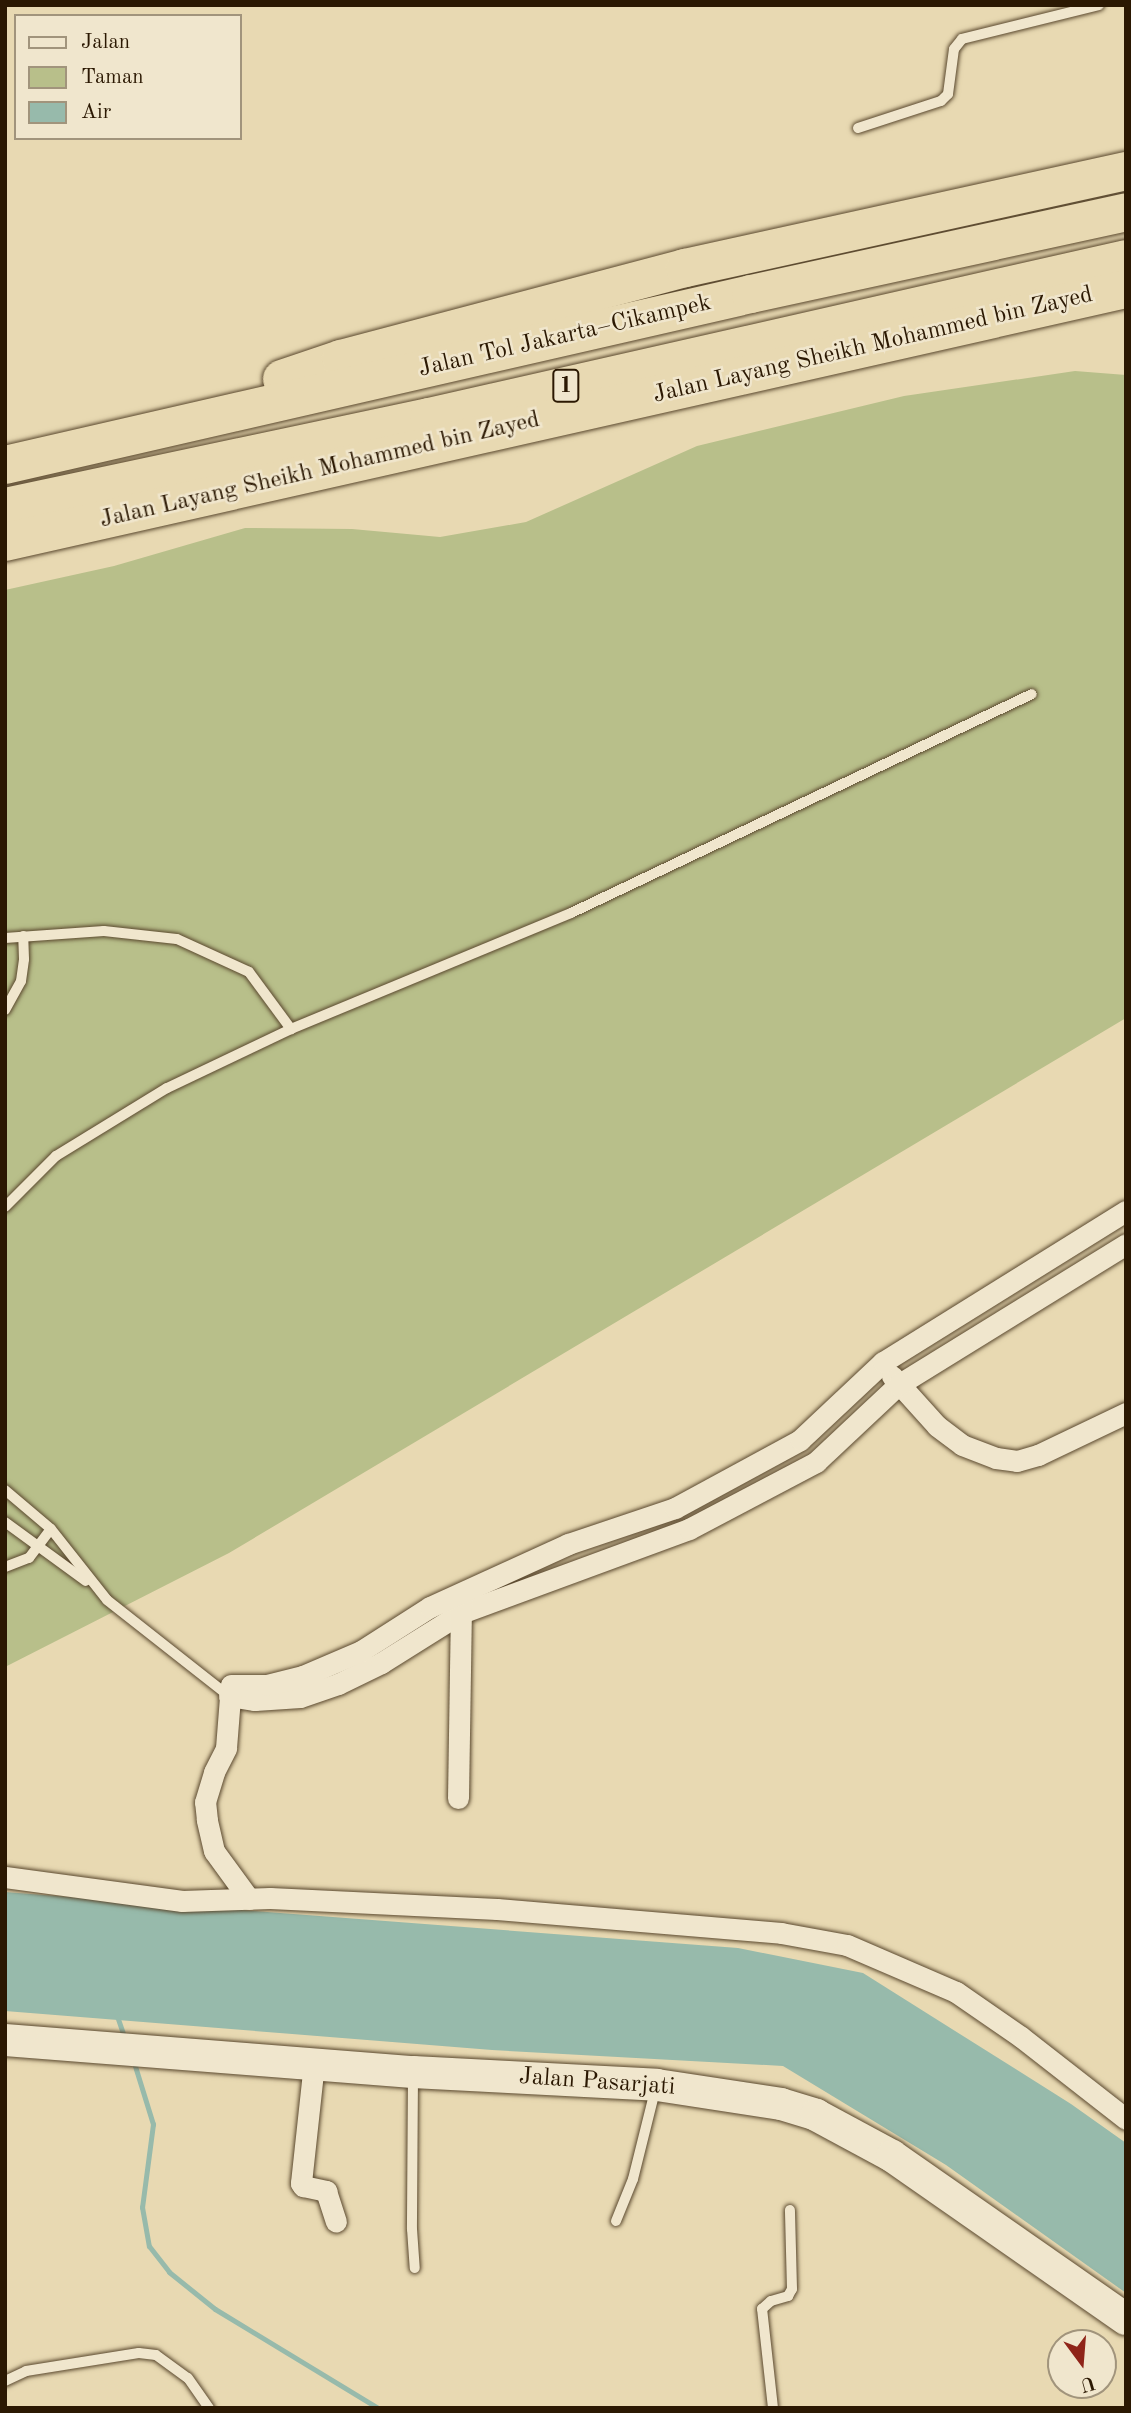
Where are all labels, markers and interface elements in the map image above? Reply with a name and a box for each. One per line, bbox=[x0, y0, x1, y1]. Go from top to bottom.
legend bbox=[14, 14, 242, 140]
text: Jalan bbox=[81, 32, 130, 53]
text: Taman bbox=[81, 67, 144, 88]
text: Air bbox=[81, 102, 111, 123]
street label: Jalan Layang Sheikh Mohammed bin Zayed bbox=[650, 281, 1096, 411]
street label: Jalan Tol Jakarta–Cikampek bbox=[416, 289, 714, 385]
road number: 1 bbox=[552, 366, 580, 406]
street label: Jalan Layang Sheikh Mohammed bin Zayed bbox=[97, 406, 543, 536]
street label: Jalan Pasarjati bbox=[518, 2063, 676, 2103]
north arrow bbox=[1047, 2329, 1117, 2399]
text: U bbox=[1078, 2372, 1097, 2394]

